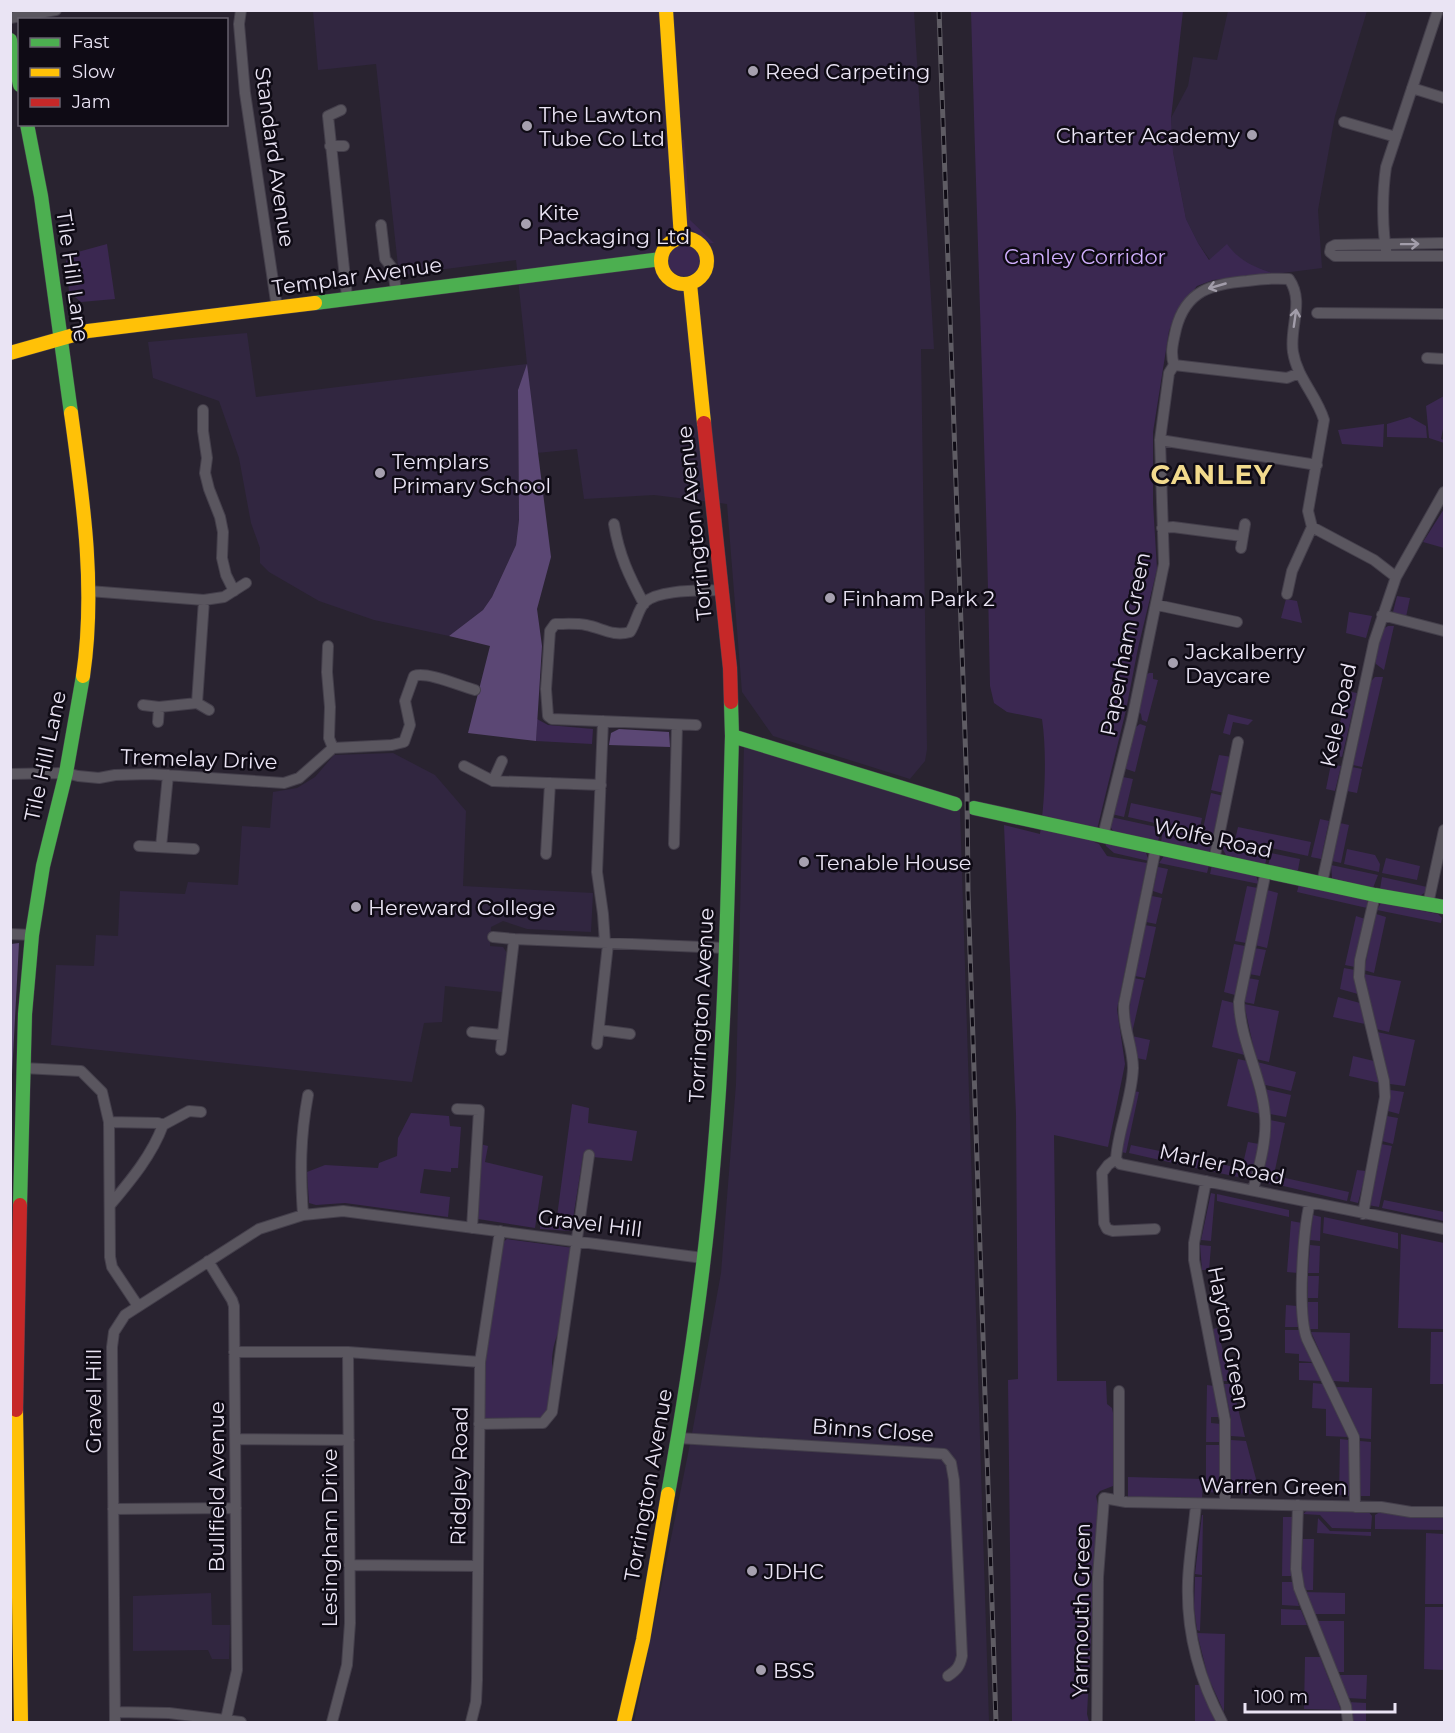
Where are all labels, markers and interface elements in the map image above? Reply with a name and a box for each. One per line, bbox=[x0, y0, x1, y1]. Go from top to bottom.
legend bbox=[18, 18, 228, 126]
text: Fast bbox=[72, 31, 110, 53]
place label: Reed Carpeting bbox=[765, 59, 930, 84]
text: Slow bbox=[72, 61, 115, 83]
marker: Reed Carpeting bbox=[746, 64, 760, 78]
street label: Standard Avenue bbox=[250, 65, 300, 249]
text: Jam bbox=[71, 91, 111, 113]
place label: The Lawton Tube Co Ltd bbox=[539, 102, 665, 151]
marker: The Lawton Tube Co Ltd bbox=[520, 119, 534, 133]
place label: Charter Academy bbox=[1056, 123, 1241, 148]
marker: Charter Academy bbox=[1245, 128, 1259, 142]
place label: Kite Packaging Ltd bbox=[538, 200, 690, 249]
street label: Tile Hill Lane bbox=[51, 209, 95, 343]
marker: Kite Packaging Ltd bbox=[519, 217, 533, 231]
one-way arrow bbox=[1399, 238, 1419, 250]
park label: Canley Corridor bbox=[1004, 244, 1166, 269]
street label: Templar Avenue bbox=[270, 252, 444, 300]
one-way arrow bbox=[1208, 281, 1227, 292]
one-way arrow bbox=[1289, 309, 1300, 329]
street label: Torrington Avenue bbox=[671, 425, 717, 621]
place label: Templars Primary School bbox=[392, 449, 551, 498]
district label: CANLEY bbox=[1150, 458, 1274, 491]
marker: Templars Primary School bbox=[373, 466, 387, 480]
street label: Papenham Green bbox=[1095, 550, 1155, 738]
place label: Finham Park 2 bbox=[842, 586, 995, 611]
marker: Finham Park 2 bbox=[823, 591, 837, 605]
place label: Jackalberry Daycare bbox=[1184, 639, 1305, 688]
marker: Jackalberry Daycare bbox=[1166, 656, 1180, 670]
street label: Kele Road bbox=[1315, 661, 1361, 769]
street label: Tile Hill Lane bbox=[19, 688, 71, 824]
street label: Tremelay Drive bbox=[120, 744, 278, 774]
street label: Wolfe Road bbox=[1151, 813, 1275, 863]
place label: Tenable House bbox=[816, 850, 972, 875]
marker: Tenable House bbox=[797, 855, 811, 869]
place label: Hereward College bbox=[368, 895, 555, 920]
marker: Hereward College bbox=[349, 900, 363, 914]
street label: Torrington Avenue bbox=[683, 907, 719, 1103]
street label: Marler Road bbox=[1157, 1138, 1287, 1190]
street label: Gravel Hill bbox=[536, 1204, 644, 1242]
street label: Hayton Green bbox=[1203, 1264, 1255, 1412]
street label: Gravel Hill bbox=[81, 1349, 106, 1453]
street label: Torrington Avenue bbox=[619, 1387, 677, 1583]
street label: Bullfield Avenue bbox=[204, 1401, 229, 1573]
street label: Ridgley Road bbox=[445, 1406, 473, 1546]
street label: Binns Close bbox=[811, 1413, 935, 1447]
street label: Lesingham Drive bbox=[317, 1449, 342, 1627]
street label: Warren Green bbox=[1200, 1472, 1348, 1500]
street label: Yarmouth Green bbox=[1067, 1523, 1095, 1697]
place label: JDHC bbox=[763, 1559, 824, 1584]
marker: JDHC bbox=[745, 1564, 759, 1578]
place label: BSS bbox=[773, 1658, 815, 1683]
marker: BSS bbox=[754, 1663, 768, 1677]
scale bar bbox=[1245, 1676, 1395, 1714]
text: 100 m bbox=[1254, 1686, 1308, 1708]

